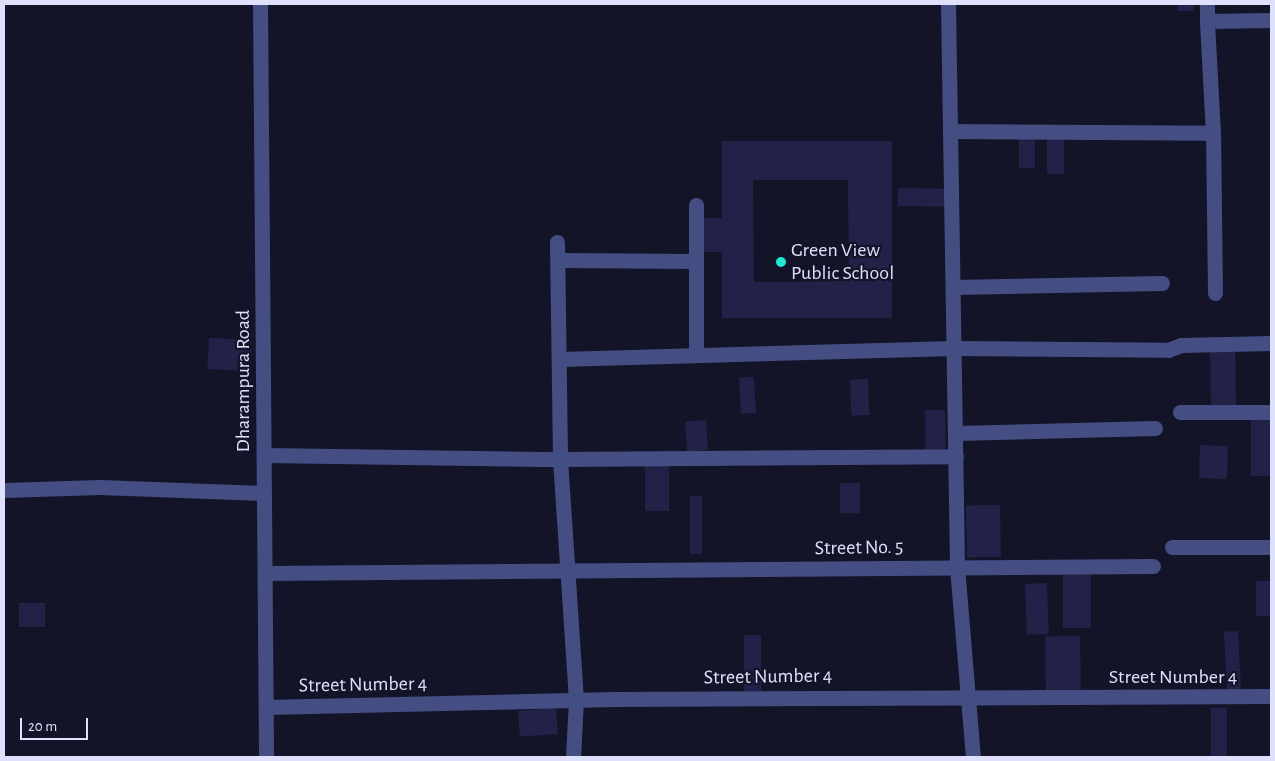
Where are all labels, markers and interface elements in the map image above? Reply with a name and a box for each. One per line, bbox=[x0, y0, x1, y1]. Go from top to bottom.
place label: Green View Public School bbox=[791, 238, 894, 285]
marker: Green View Public School bbox=[775, 256, 787, 268]
street label: Dharampura Road bbox=[231, 310, 255, 452]
street label: Street No. 5 bbox=[814, 535, 904, 561]
street label: Street Number 4 bbox=[703, 664, 833, 690]
street label: Street Number 4 bbox=[1109, 665, 1237, 689]
street label: Street Number 4 bbox=[298, 672, 428, 698]
scale bar bbox=[22, 708, 90, 740]
text: 20 m bbox=[28, 719, 57, 734]

